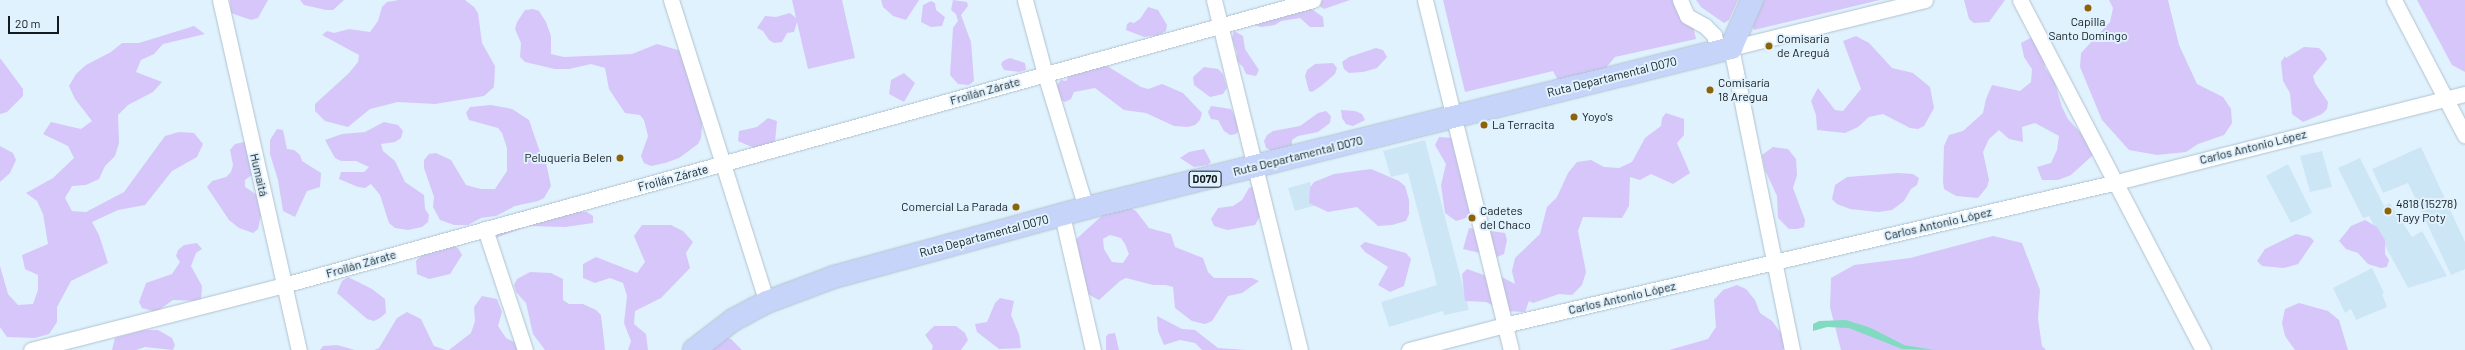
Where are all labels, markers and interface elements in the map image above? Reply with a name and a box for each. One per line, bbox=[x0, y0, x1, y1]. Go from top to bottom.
marker: Capilla Santo Domingo bbox=[2083, 3, 2093, 13]
scale bar bbox=[10, 8, 61, 34]
place label: Capilla Santo Domingo bbox=[2048, 15, 2128, 43]
text: 20 m bbox=[15, 16, 41, 30]
place label: Comisaria de Areguá bbox=[1777, 32, 1829, 60]
marker: Comisaria de Areguá bbox=[1764, 41, 1774, 51]
street label: Ruta Departamental D070 bbox=[1546, 54, 1678, 100]
street label: Froilán Zárate bbox=[948, 74, 1022, 108]
place label: Comisaría 18 Aregua bbox=[1718, 76, 1770, 104]
marker: Comisaría 18 Aregua bbox=[1705, 85, 1715, 95]
place label: Yoyo's bbox=[1582, 110, 1613, 124]
marker: Yoyo's bbox=[1569, 112, 1579, 122]
place label: La Terracita bbox=[1492, 118, 1554, 132]
marker: La Terracita bbox=[1479, 120, 1489, 130]
street label: Carlos Antonio López bbox=[2198, 127, 2308, 167]
street label: Ruta Departamental D070 bbox=[1232, 133, 1364, 179]
place label: Peluqueria Belen bbox=[525, 151, 612, 165]
street label: Humaitá bbox=[247, 152, 271, 198]
marker: Peluqueria Belen bbox=[615, 153, 625, 163]
street label: Froilán Zárate bbox=[636, 162, 710, 194]
road number: D070 bbox=[1188, 170, 1222, 188]
place label: 4818 (15278) Tayy Poty bbox=[2396, 197, 2456, 225]
place label: Comercial La Parada bbox=[901, 200, 1008, 214]
marker: Comercial La Parada bbox=[1011, 202, 1021, 212]
place label: Cadetes del Chaco bbox=[1480, 204, 1531, 232]
street label: Carlos Antonio López bbox=[1883, 205, 1993, 243]
marker: 4818 (15278) Tayy Poty bbox=[2383, 206, 2393, 216]
street label: Ruta Departamental D070 bbox=[918, 212, 1050, 260]
marker: Cadetes del Chaco bbox=[1467, 213, 1477, 223]
street label: Froilán Zárate bbox=[324, 247, 398, 281]
street label: Carlos Antonio López bbox=[1567, 279, 1677, 317]

